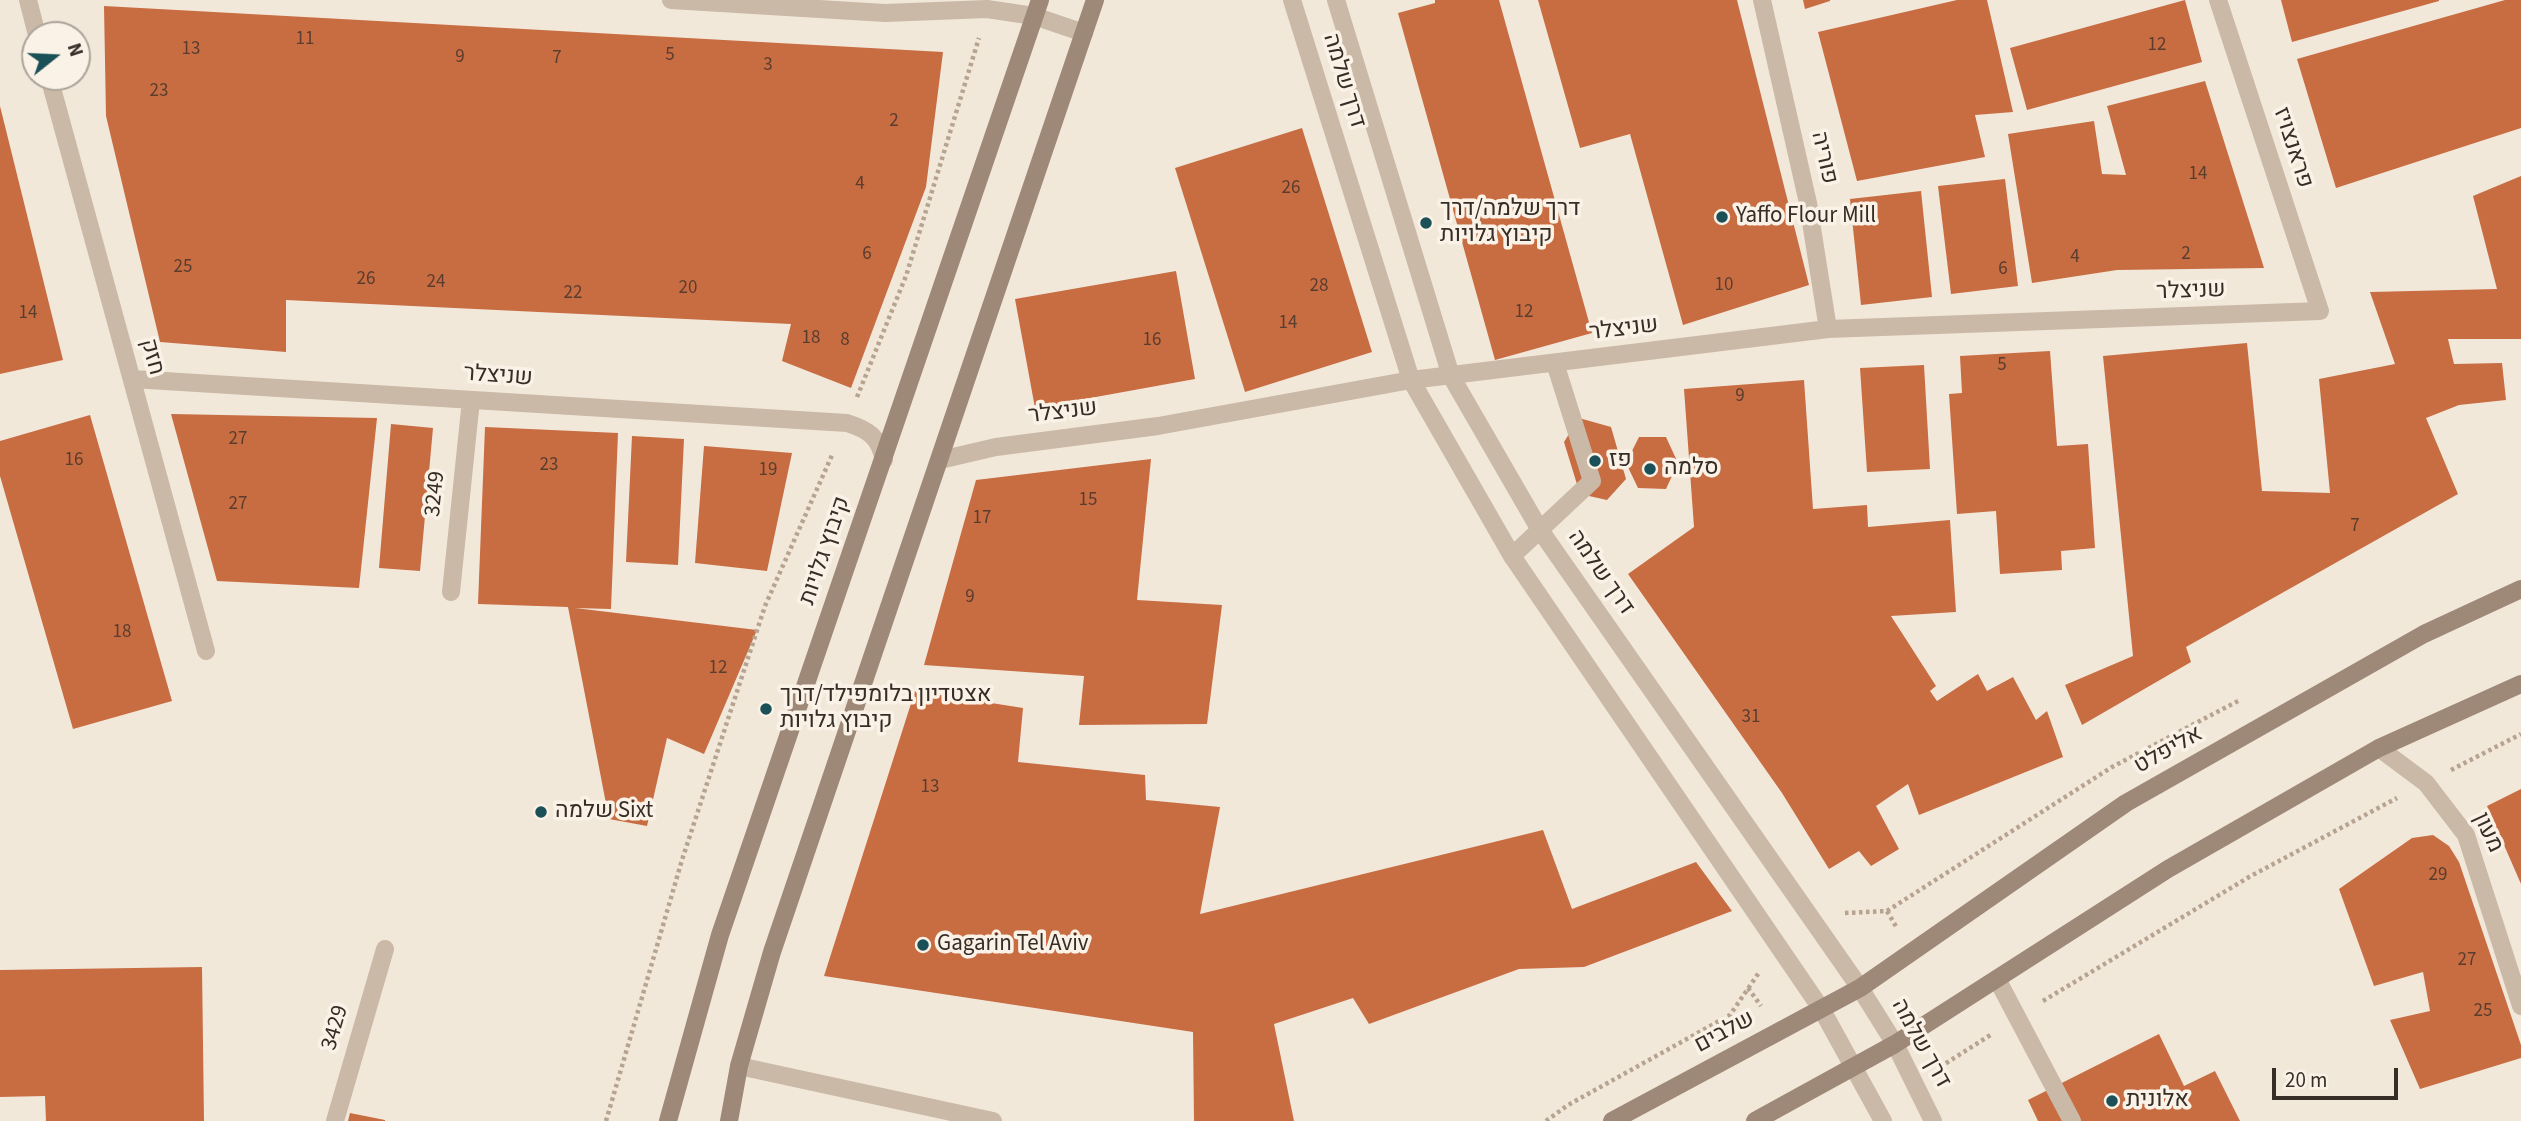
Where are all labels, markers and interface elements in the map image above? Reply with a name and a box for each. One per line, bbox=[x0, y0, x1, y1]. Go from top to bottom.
north arrow bbox=[21, 21, 91, 91]
house number: 11 bbox=[296, 29, 314, 51]
street label: דרך שלמה bbox=[1316, 30, 1370, 132]
house number: 12 bbox=[2148, 35, 2166, 57]
house number: 13 bbox=[182, 39, 200, 61]
text: N bbox=[60, 40, 89, 60]
house number: 5 bbox=[665, 45, 675, 67]
house number: 9 bbox=[455, 47, 465, 69]
house number: 7 bbox=[552, 48, 562, 70]
house number: 3 bbox=[763, 55, 773, 77]
house number: 23 bbox=[150, 81, 168, 103]
street label: פראנצויז bbox=[2266, 104, 2318, 192]
house number: 2 bbox=[889, 111, 899, 133]
street label: פוריה bbox=[1804, 129, 1842, 187]
house number: 14 bbox=[2189, 164, 2207, 186]
house number: 4 bbox=[855, 174, 865, 196]
house number: 26 bbox=[1282, 178, 1300, 200]
place label: דרך שלמה/דרך קיבוץ גלויות bbox=[1440, 196, 1580, 250]
place label: Yaffo Flour Mill bbox=[1736, 203, 1876, 231]
marker: Yaffo Flour Mill bbox=[1714, 209, 1730, 225]
marker: דרך שלמה/דרך קיבוץ גלויות bbox=[1418, 215, 1434, 231]
house number: 6 bbox=[862, 244, 872, 266]
house number: 2 bbox=[2181, 244, 2191, 266]
house number: 4 bbox=[2070, 247, 2080, 269]
house number: 25 bbox=[174, 257, 192, 279]
house number: 6 bbox=[1998, 259, 2008, 281]
house number: 26 bbox=[357, 269, 375, 291]
house number: 24 bbox=[427, 272, 445, 294]
house number: 10 bbox=[1715, 275, 1733, 297]
house number: 28 bbox=[1310, 276, 1328, 298]
street label: שניצלר bbox=[2156, 277, 2226, 307]
house number: 20 bbox=[679, 278, 697, 300]
house number: 22 bbox=[564, 283, 582, 305]
house number: 12 bbox=[1515, 302, 1533, 324]
house number: 14 bbox=[19, 303, 37, 325]
street label: שניצלר bbox=[1588, 312, 1660, 348]
house number: 14 bbox=[1279, 313, 1297, 335]
house number: 18 bbox=[802, 328, 820, 350]
house number: 8 bbox=[840, 330, 850, 352]
house number: 16 bbox=[1143, 330, 1161, 352]
street label: חזק bbox=[133, 336, 169, 378]
house number: 5 bbox=[1997, 355, 2007, 377]
street label: שניצלר bbox=[463, 361, 533, 393]
house number: 9 bbox=[1735, 386, 1745, 408]
street label: שניצלר bbox=[1027, 395, 1099, 431]
house number: 27 bbox=[229, 429, 247, 451]
place label: פז bbox=[1609, 447, 1632, 475]
house number: 16 bbox=[65, 450, 83, 472]
marker: פז bbox=[1587, 453, 1603, 469]
house number: 23 bbox=[540, 455, 558, 477]
place label: סלמה bbox=[1664, 455, 1719, 483]
house number: 19 bbox=[759, 460, 777, 482]
marker: סלמה bbox=[1642, 461, 1658, 477]
street label: 3249 bbox=[420, 470, 452, 518]
house number: 15 bbox=[1079, 490, 1097, 512]
street label: קיבוץ גלויות bbox=[795, 493, 857, 609]
house number: 27 bbox=[229, 494, 247, 516]
house number: 17 bbox=[973, 508, 991, 530]
house number: 7 bbox=[2350, 516, 2360, 538]
street label: דרך שלמה bbox=[1561, 525, 1639, 621]
house number: 9 bbox=[965, 587, 975, 609]
house number: 18 bbox=[113, 622, 131, 644]
house number: 12 bbox=[709, 658, 727, 680]
place label: אצטדיון בלומפילד/דרך קיבוץ גלויות bbox=[780, 682, 992, 736]
marker: אצטדיון בלומפילד/דרך קיבוץ גלויות bbox=[758, 701, 774, 717]
house number: 31 bbox=[1742, 707, 1760, 729]
street label: אליפלט bbox=[2130, 721, 2208, 781]
house number: 13 bbox=[921, 777, 939, 799]
place label: שלמה Sixt bbox=[555, 798, 653, 826]
marker: שלמה Sixt bbox=[533, 804, 549, 820]
street label: מעון bbox=[2466, 808, 2508, 858]
house number: 29 bbox=[2429, 865, 2447, 887]
place label: Gagarin Tel Aviv bbox=[937, 931, 1089, 959]
marker: Gagarin Tel Aviv bbox=[915, 937, 931, 953]
house number: 27 bbox=[2458, 950, 2476, 972]
street label: דרך שלמה bbox=[1884, 995, 1956, 1093]
house number: 25 bbox=[2474, 1001, 2492, 1023]
street label: 3429 bbox=[316, 1002, 356, 1054]
street label: שלבים bbox=[1690, 1006, 1760, 1060]
scale bar bbox=[2276, 1054, 2402, 1098]
text: 20 m bbox=[2285, 1065, 2327, 1095]
place label: אלונית bbox=[2126, 1087, 2189, 1115]
marker: אלונית bbox=[2104, 1093, 2120, 1109]

